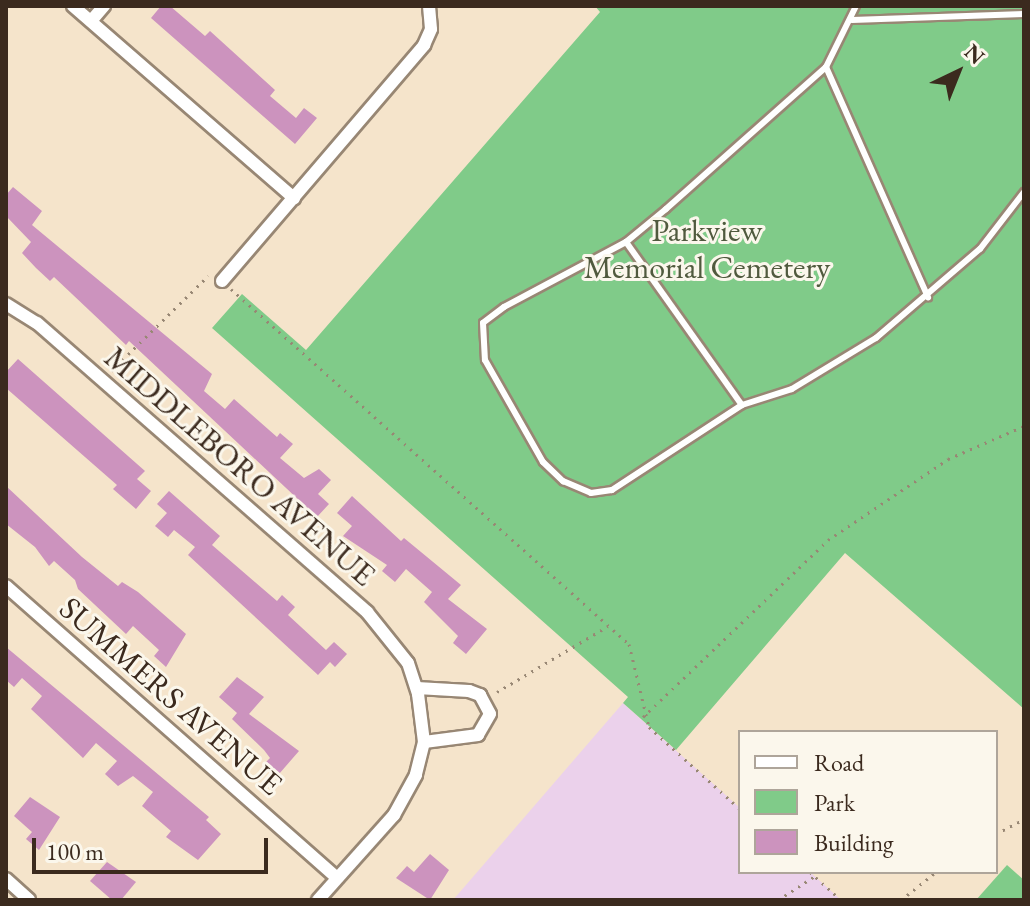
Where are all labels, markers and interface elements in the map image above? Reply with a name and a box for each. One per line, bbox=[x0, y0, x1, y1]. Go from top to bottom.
north arrow bbox=[918, 32, 998, 112]
text: N bbox=[958, 37, 991, 71]
park label: Parkview Memorial Cemetery bbox=[584, 212, 830, 287]
street label: MIDDLEBORO AVENUE bbox=[97, 338, 383, 594]
street label: SUMMERS AVENUE bbox=[52, 589, 290, 803]
legend bbox=[738, 730, 998, 874]
text: Road bbox=[814, 747, 864, 778]
text: Park bbox=[814, 787, 855, 818]
scale bar bbox=[36, 822, 272, 872]
text: Building bbox=[814, 827, 894, 858]
text: 100 m bbox=[46, 836, 104, 867]

